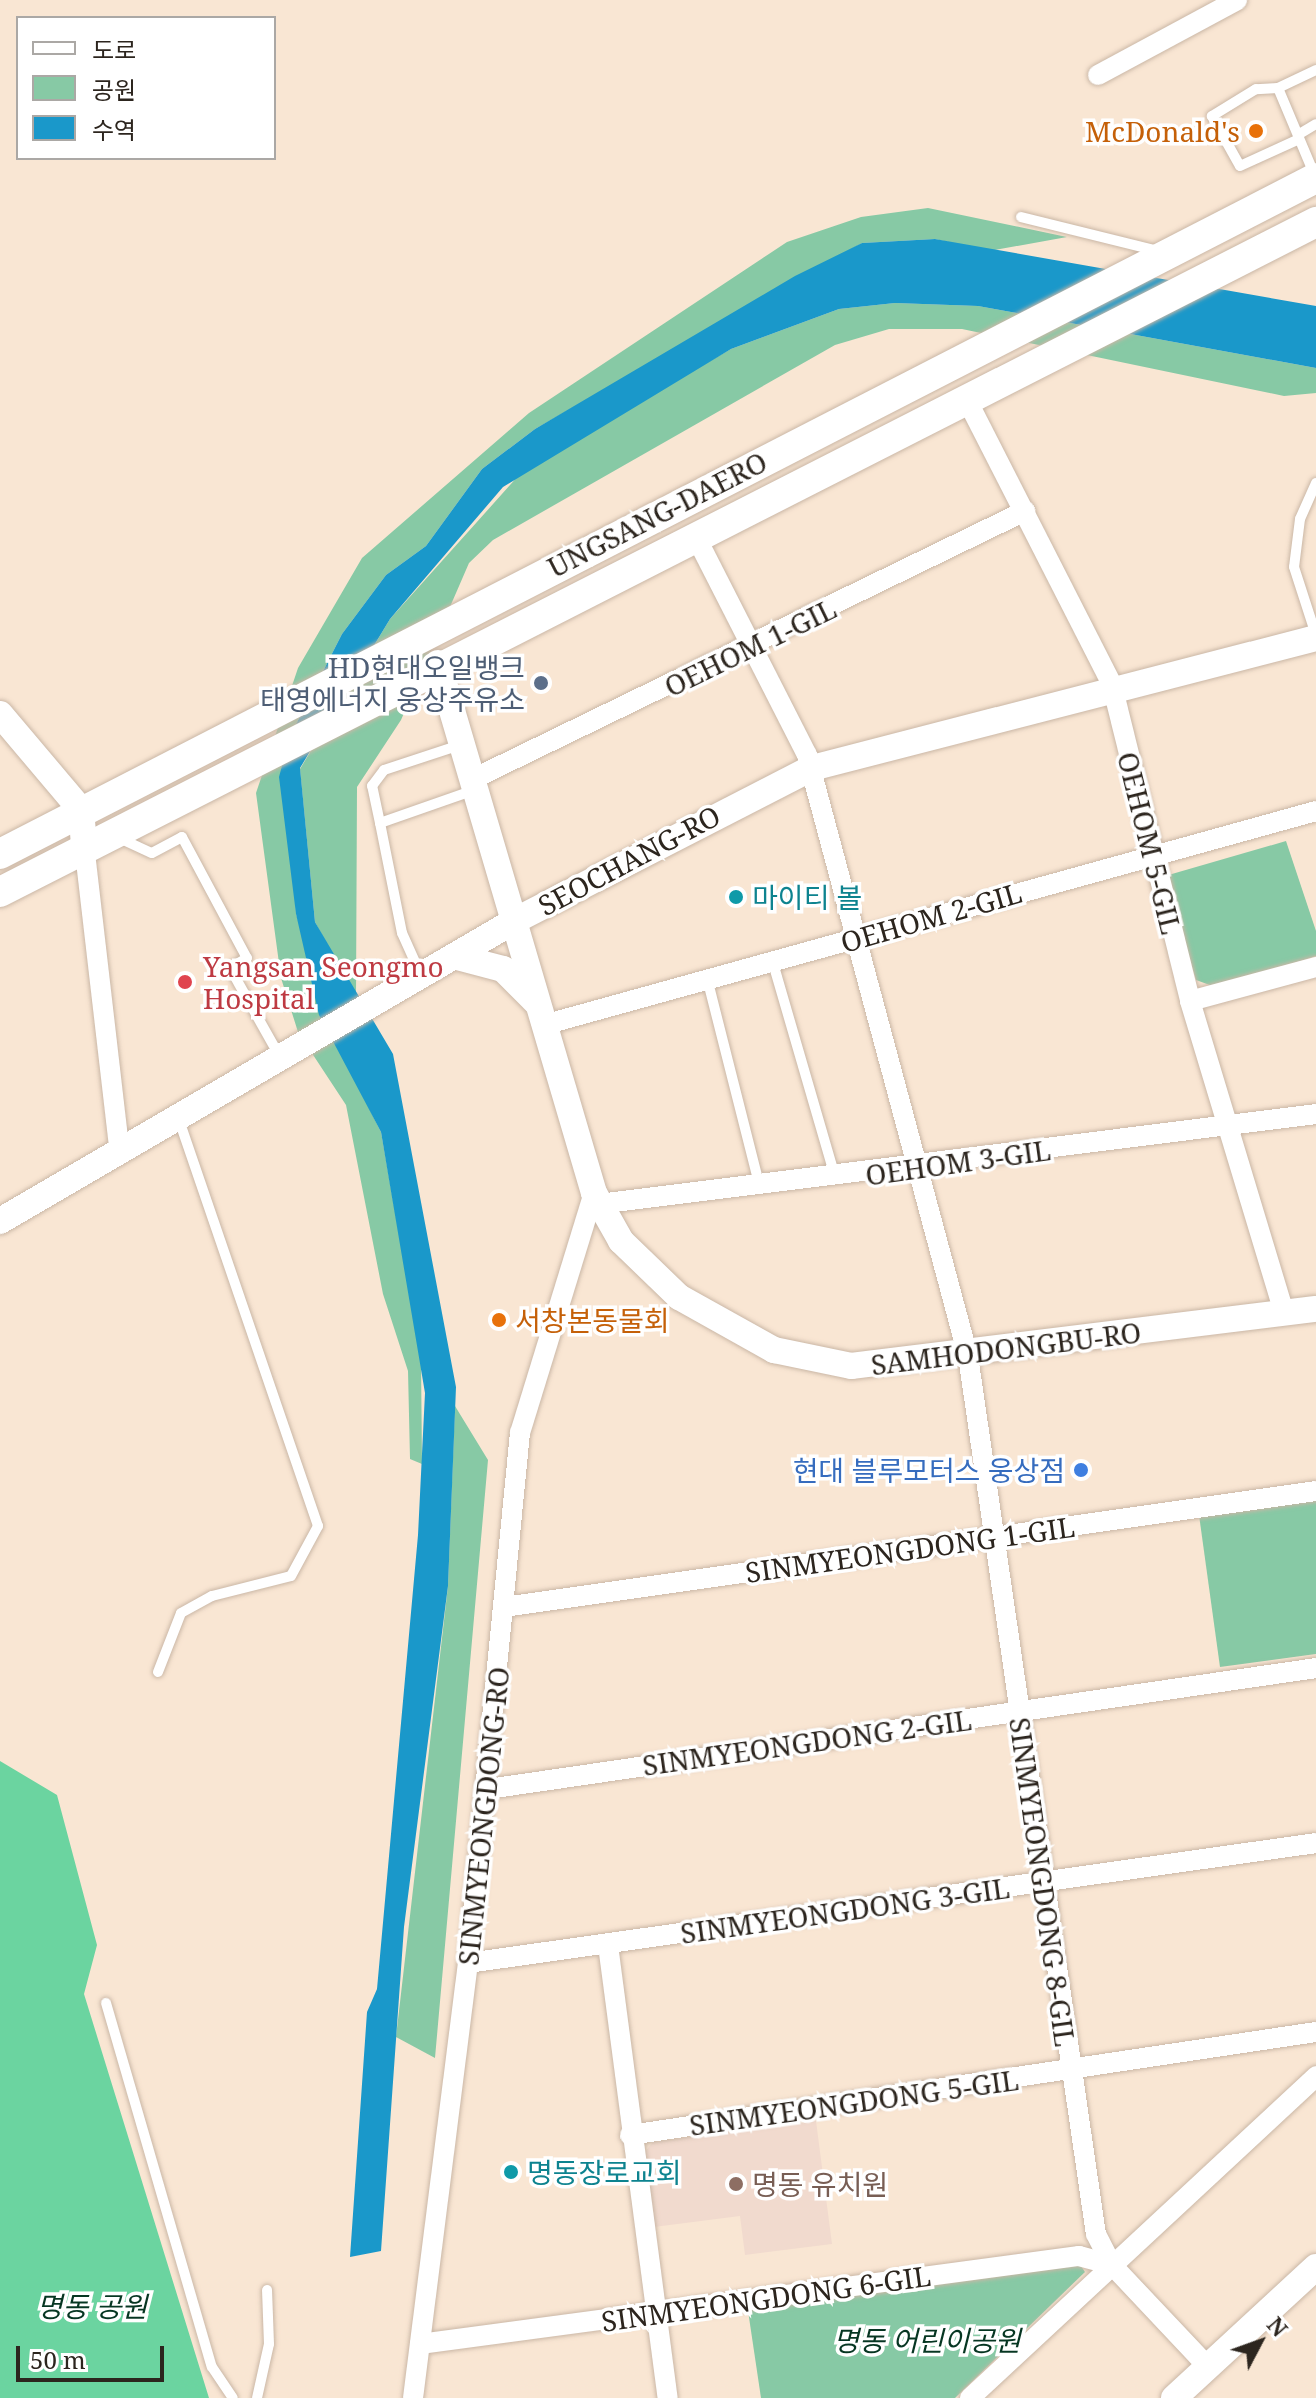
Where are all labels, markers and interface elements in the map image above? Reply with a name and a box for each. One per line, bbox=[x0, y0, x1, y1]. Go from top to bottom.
legend bbox=[16, 16, 276, 160]
text: 도로 bbox=[92, 33, 136, 66]
text: 공원 bbox=[92, 73, 136, 106]
text: 수역 bbox=[92, 113, 136, 146]
place label: McDonald's bbox=[1085, 114, 1240, 148]
marker: McDonald's bbox=[1247, 122, 1265, 140]
street label: UNGSANG-DAERO bbox=[542, 444, 772, 584]
street label: OEHOM 1-GIL bbox=[659, 591, 841, 703]
place label: HD현대오일뱅크 태영에너지 웅상주유소 bbox=[260, 650, 525, 716]
marker: HD현대오일뱅크 태영에너지 웅상주유소 bbox=[532, 674, 550, 692]
street label: OEHOM 5-GIL bbox=[1111, 748, 1189, 938]
street label: SEOCHANG-RO bbox=[532, 798, 726, 922]
street label: OEHOM 2-GIL bbox=[837, 875, 1025, 959]
place label: 마이티 볼 bbox=[752, 880, 862, 914]
marker: 마이티 볼 bbox=[727, 888, 745, 906]
place label: Yangsan Seongmo Hospital bbox=[203, 949, 444, 1015]
marker: Yangsan Seongmo Hospital bbox=[174, 971, 196, 993]
street label: OEHOM 3-GIL bbox=[863, 1132, 1053, 1192]
place label: 서창본동물회 bbox=[515, 1303, 670, 1337]
marker: 서창본동물회 bbox=[490, 1311, 508, 1329]
street label: SAMHODONGBU-RO bbox=[869, 1315, 1143, 1381]
place label: 현대 블루모터스 웅상점 bbox=[793, 1453, 1065, 1487]
marker: 현대 블루모터스 웅상점 bbox=[1072, 1461, 1090, 1479]
street label: SINMYEONGDONG 1-GIL bbox=[743, 1509, 1077, 1589]
street label: SINMYEONGDONG-RO bbox=[451, 1665, 515, 1967]
street label: SINMYEONGDONG 2-GIL bbox=[640, 1702, 974, 1782]
street label: SINMYEONGDONG 8-GIL bbox=[1003, 1715, 1083, 2049]
street label: SINMYEONGDONG 3-GIL bbox=[678, 1870, 1012, 1950]
street label: SINMYEONGDONG 5-GIL bbox=[687, 2062, 1021, 2142]
place label: 명동장로교회 bbox=[527, 2155, 682, 2189]
marker: 명동장로교회 bbox=[502, 2163, 520, 2181]
place label: 명동 유치원 bbox=[752, 2167, 888, 2201]
marker: 명동 유치원 bbox=[727, 2175, 745, 2193]
street label: SINMYEONGDONG 6-GIL bbox=[599, 2258, 933, 2338]
park label: 명동 공원 bbox=[37, 2289, 147, 2323]
north arrow bbox=[1220, 2302, 1300, 2382]
text: N bbox=[1261, 2310, 1295, 2343]
park label: 명동 어린이공원 bbox=[833, 2323, 1021, 2357]
scale bar bbox=[20, 2330, 168, 2380]
text: 50 m bbox=[30, 2343, 86, 2376]

